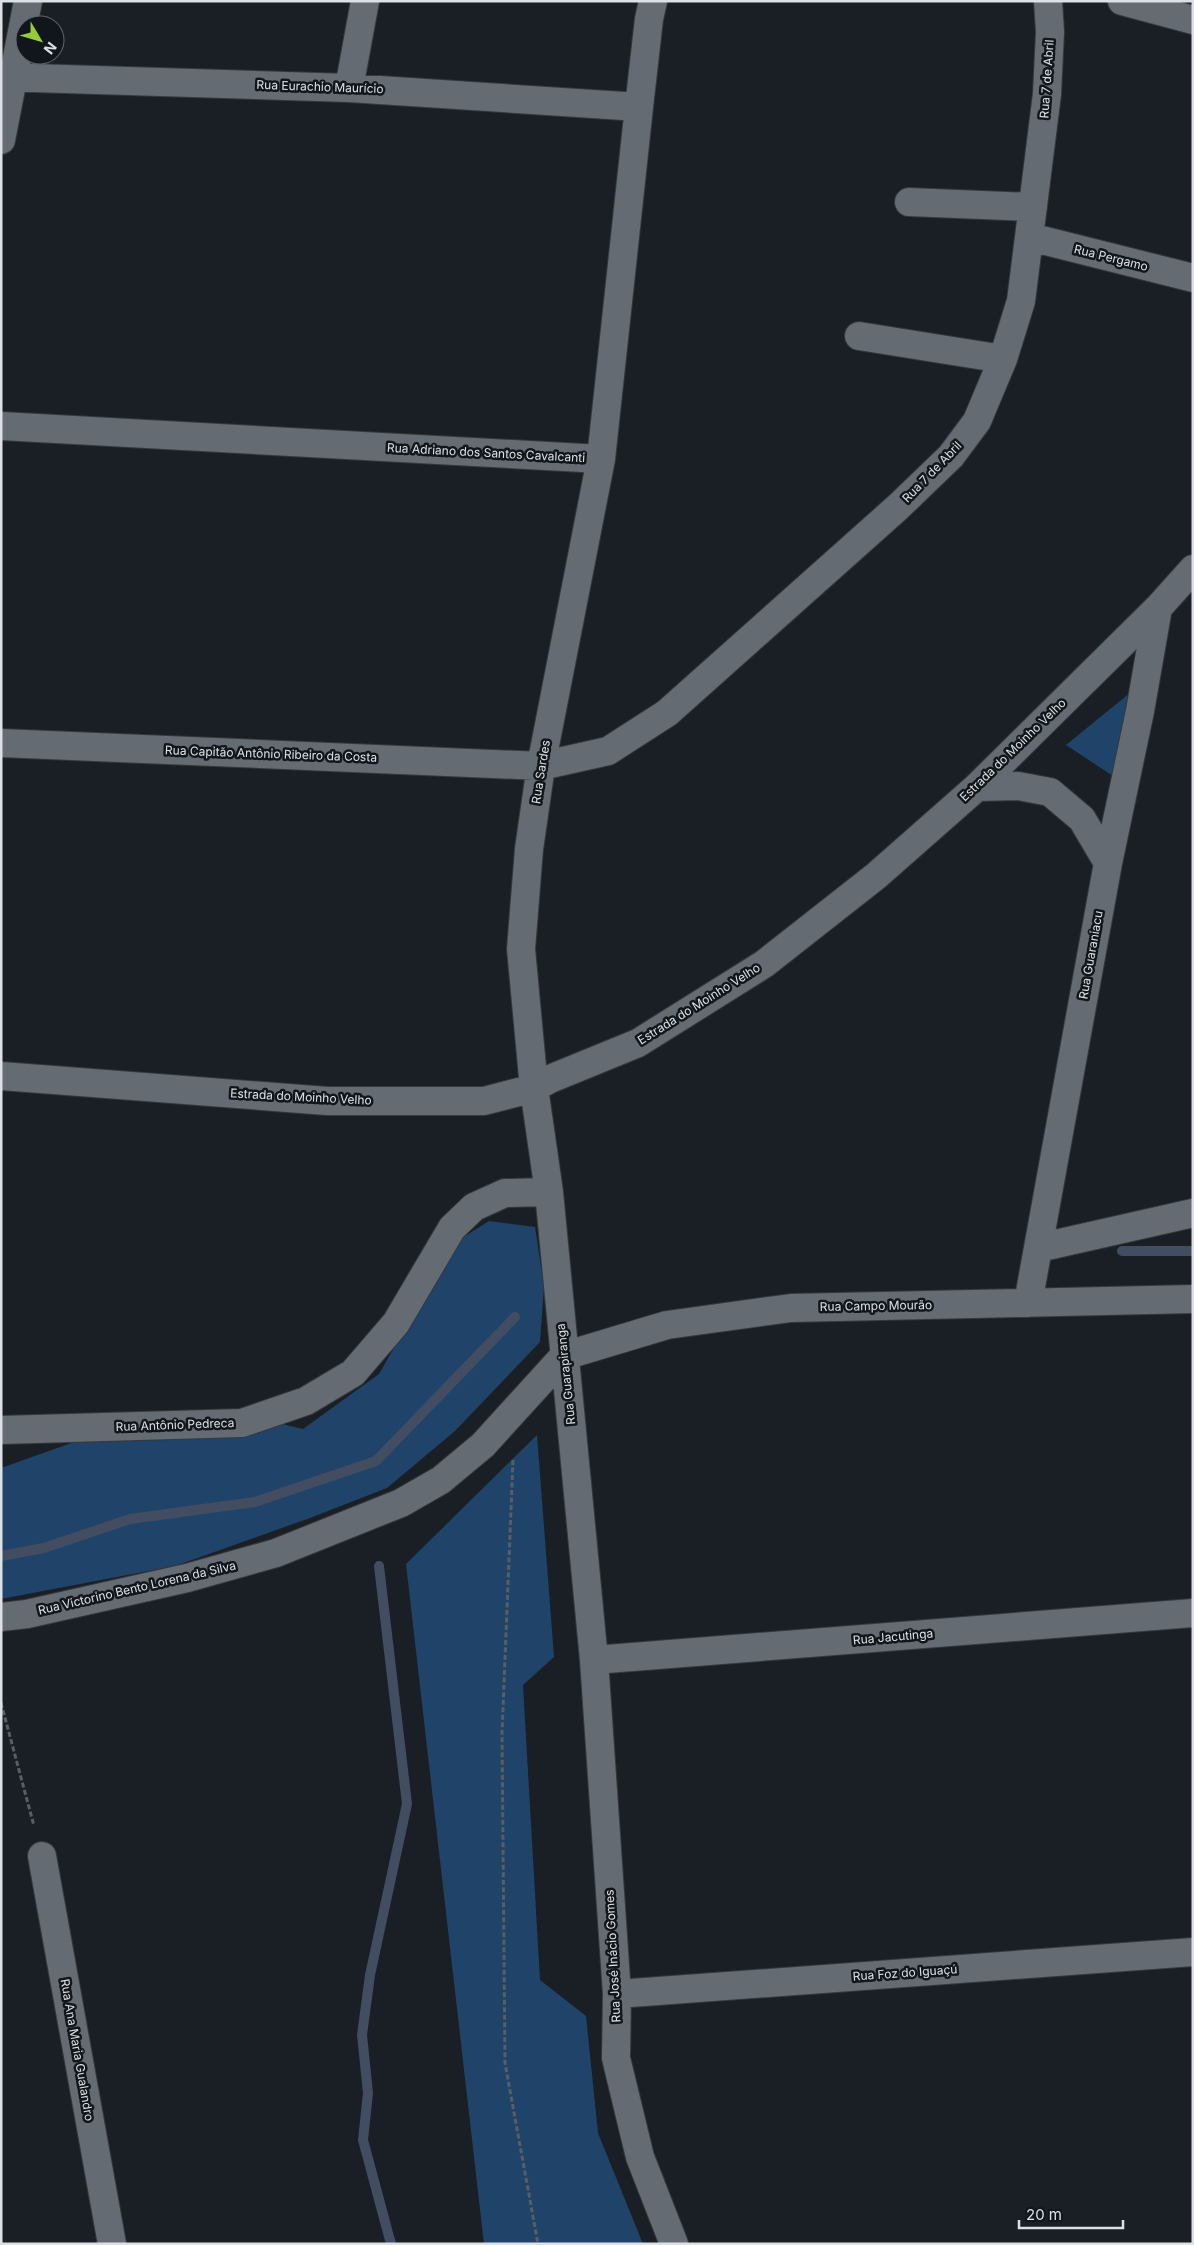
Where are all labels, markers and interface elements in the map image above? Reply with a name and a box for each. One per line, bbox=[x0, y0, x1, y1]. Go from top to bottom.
north arrow bbox=[15, 15, 65, 65]
text: N bbox=[41, 39, 61, 58]
street label: Rua 7 de Abril bbox=[1036, 39, 1057, 119]
street label: Rua Eurachio Maurício bbox=[256, 77, 384, 96]
street label: Rua Pergamo bbox=[1073, 241, 1150, 274]
street label: Rua 7 de Abril bbox=[899, 438, 964, 505]
street label: Rua Adriano dos Santos Cavalcanti bbox=[387, 440, 586, 465]
street label: Estrada do Moinho Velho bbox=[956, 695, 1069, 804]
street label: Rua Sardes bbox=[528, 739, 553, 805]
street label: Rua Capitão Antônio Ribeiro da Costa bbox=[165, 742, 377, 765]
street label: Rua Guaraniacu bbox=[1075, 909, 1106, 1000]
street label: Estrada do Moinho Velho bbox=[635, 960, 763, 1047]
street label: Estrada do Moinho Velho bbox=[230, 1085, 372, 1108]
street label: Rua Campo Mourão bbox=[820, 1297, 932, 1314]
street label: Rua Guarapiranga bbox=[553, 1323, 578, 1425]
street label: Rua Antônio Pedreca bbox=[115, 1415, 235, 1434]
street label: Rua Victorino Bento Lorena da Silva bbox=[37, 1557, 237, 1618]
street label: Rua Jacutinga bbox=[852, 1626, 934, 1647]
street label: Rua José Inácio Gomes bbox=[602, 1889, 623, 2023]
street label: Rua Foz do Iguaçú bbox=[852, 1961, 958, 1984]
street label: Rua Ana Maria Gualandro bbox=[58, 1978, 97, 2122]
scale bar bbox=[1019, 2198, 1123, 2230]
text: 20 m bbox=[1026, 2205, 1062, 2224]

